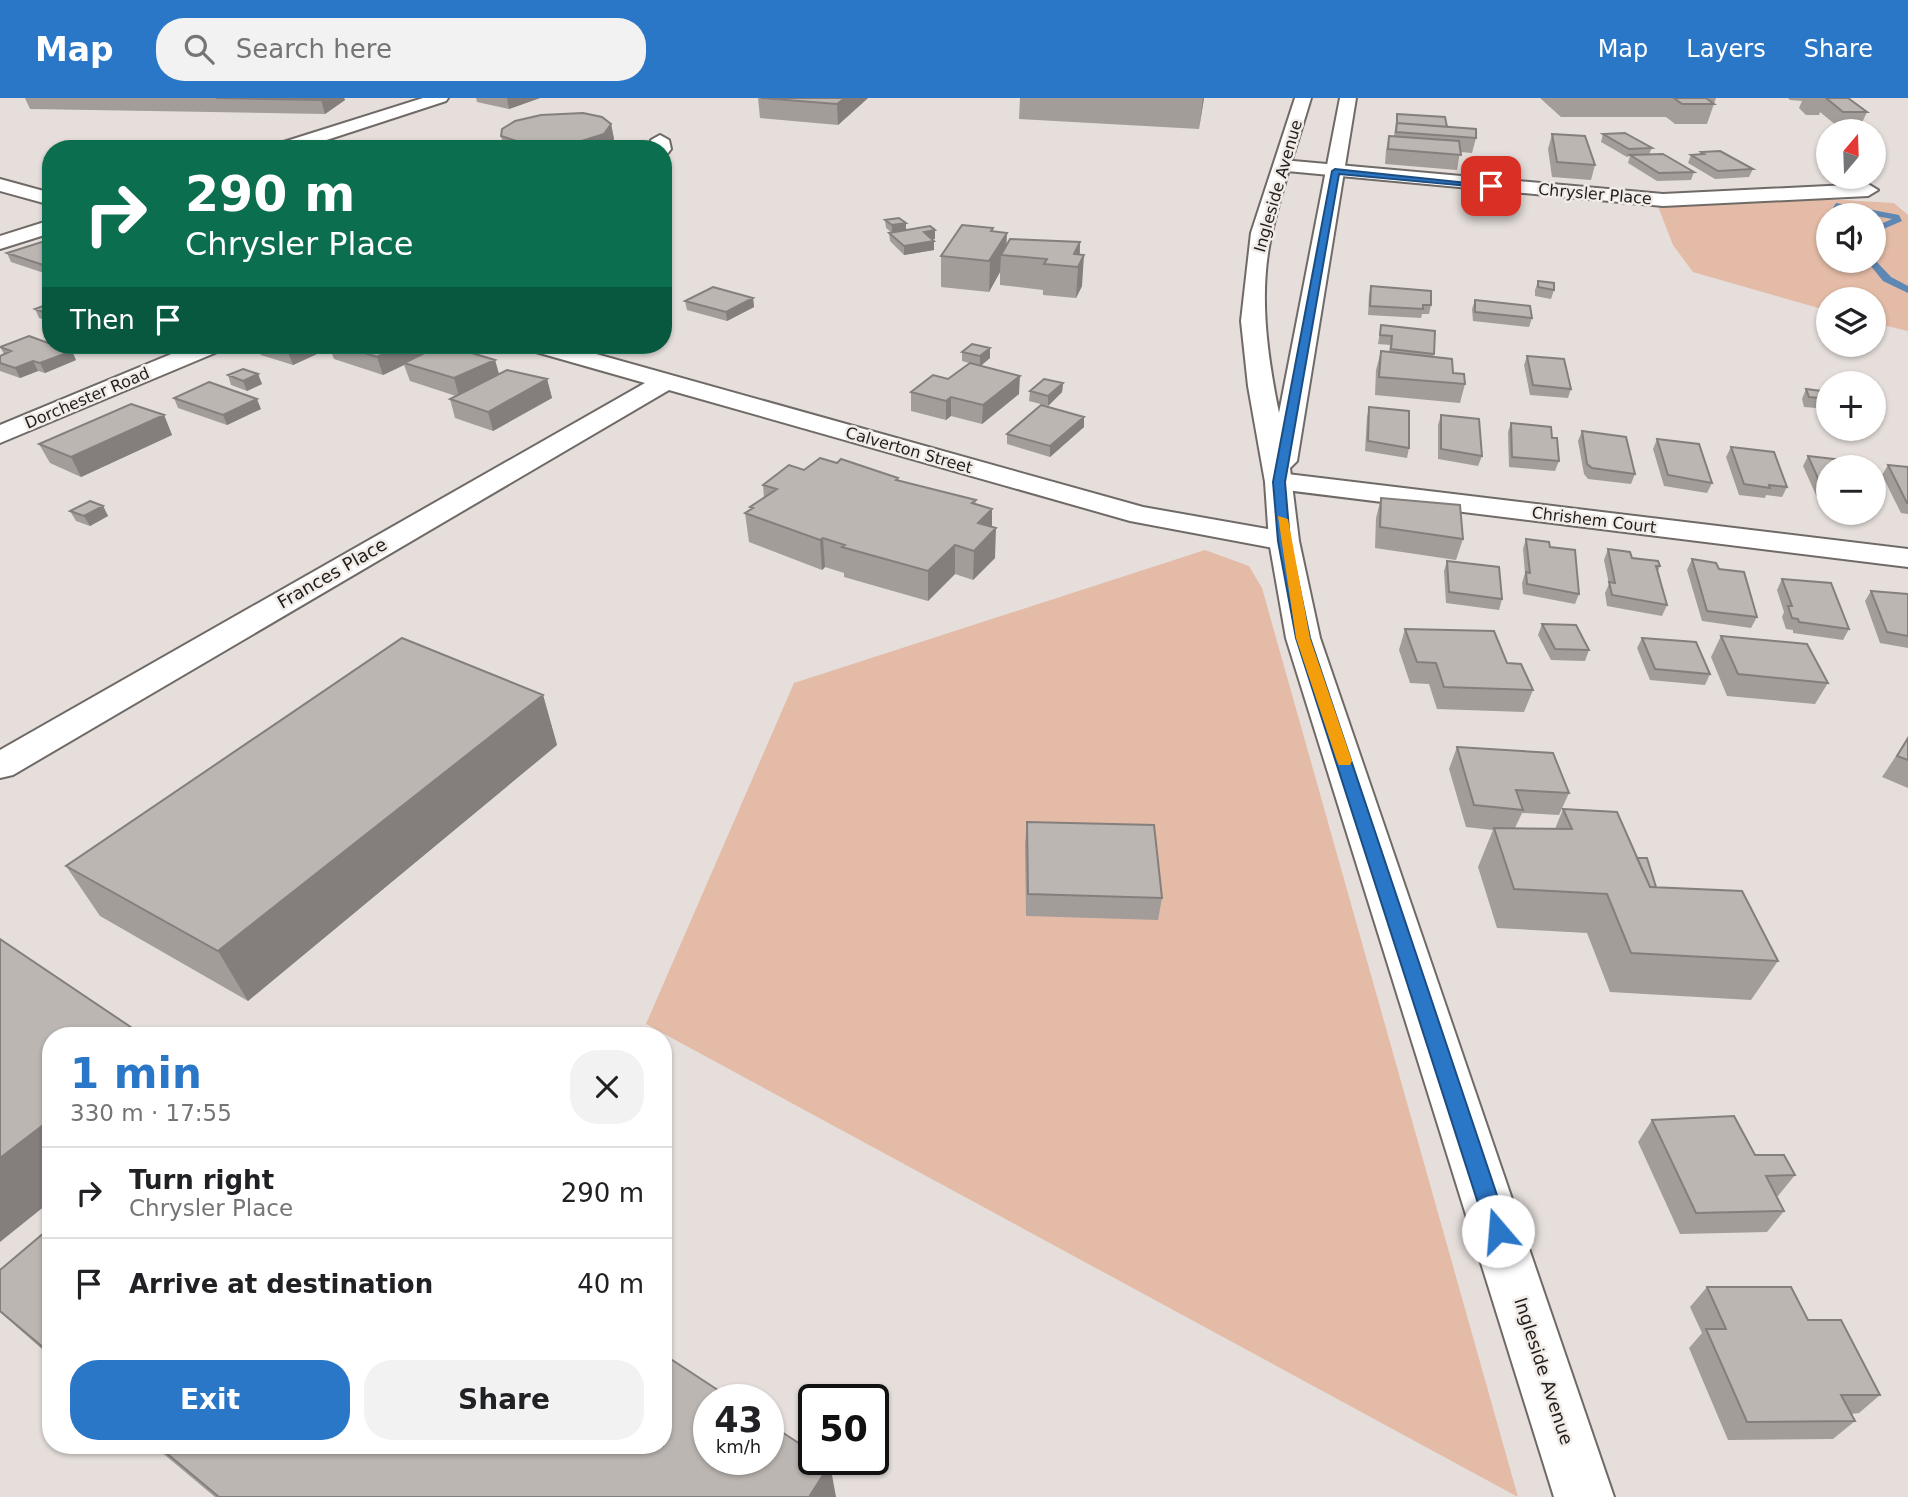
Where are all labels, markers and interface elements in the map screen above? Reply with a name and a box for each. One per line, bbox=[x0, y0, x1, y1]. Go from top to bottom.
search box bbox=[156, 18, 646, 81]
text: Map bbox=[35, 30, 114, 69]
icon: search bbox=[180, 30, 218, 68]
text: Search here bbox=[236, 34, 392, 64]
text: Map bbox=[1598, 35, 1648, 63]
text: Layers bbox=[1686, 35, 1766, 63]
text: Share bbox=[1804, 35, 1873, 63]
street label: Ingleside Avenue bbox=[1250, 118, 1306, 254]
north arrow bbox=[1816, 119, 1886, 189]
map controls bbox=[1816, 119, 1886, 525]
pin bbox=[1461, 156, 1521, 216]
text: 290 m bbox=[185, 166, 355, 223]
icon: arrive bbox=[1472, 167, 1510, 205]
icon: right bbox=[70, 168, 161, 259]
street label: Chrysler Place bbox=[1537, 180, 1653, 208]
button: sound bbox=[1816, 203, 1886, 273]
text: Chrysler Place bbox=[185, 225, 413, 263]
button: layers bbox=[1816, 287, 1886, 357]
icon: arrive bbox=[149, 301, 187, 339]
text: Then bbox=[70, 305, 135, 335]
street label: Dorchester Road bbox=[22, 363, 152, 433]
button: + bbox=[1816, 371, 1886, 441]
street label: Calverton Street bbox=[843, 423, 975, 477]
button: − bbox=[1816, 455, 1886, 525]
street label: Chrishem Court bbox=[1531, 503, 1657, 537]
street label: Frances Place bbox=[274, 533, 390, 613]
text: 1 min bbox=[70, 1049, 202, 1098]
button: close bbox=[570, 1050, 644, 1124]
text: 330 m · 17:55 bbox=[70, 1100, 232, 1126]
text: Turn right bbox=[129, 1165, 274, 1195]
icon: right bbox=[70, 1174, 108, 1212]
text: 290 m bbox=[561, 1178, 644, 1208]
position arrow bbox=[1461, 1194, 1535, 1268]
text: Chrysler Place bbox=[129, 1195, 293, 1221]
icon: arrive bbox=[70, 1265, 108, 1303]
text: Arrive at destination bbox=[129, 1269, 433, 1299]
text: 40 m bbox=[577, 1269, 644, 1299]
street label: Ingleside Avenue bbox=[1510, 1295, 1578, 1447]
button: Exit bbox=[70, 1360, 350, 1440]
button: Share bbox=[364, 1360, 644, 1440]
speed limit sign: 50 bbox=[798, 1384, 889, 1475]
text: 43 bbox=[714, 1400, 763, 1440]
text: km/h bbox=[716, 1436, 761, 1457]

